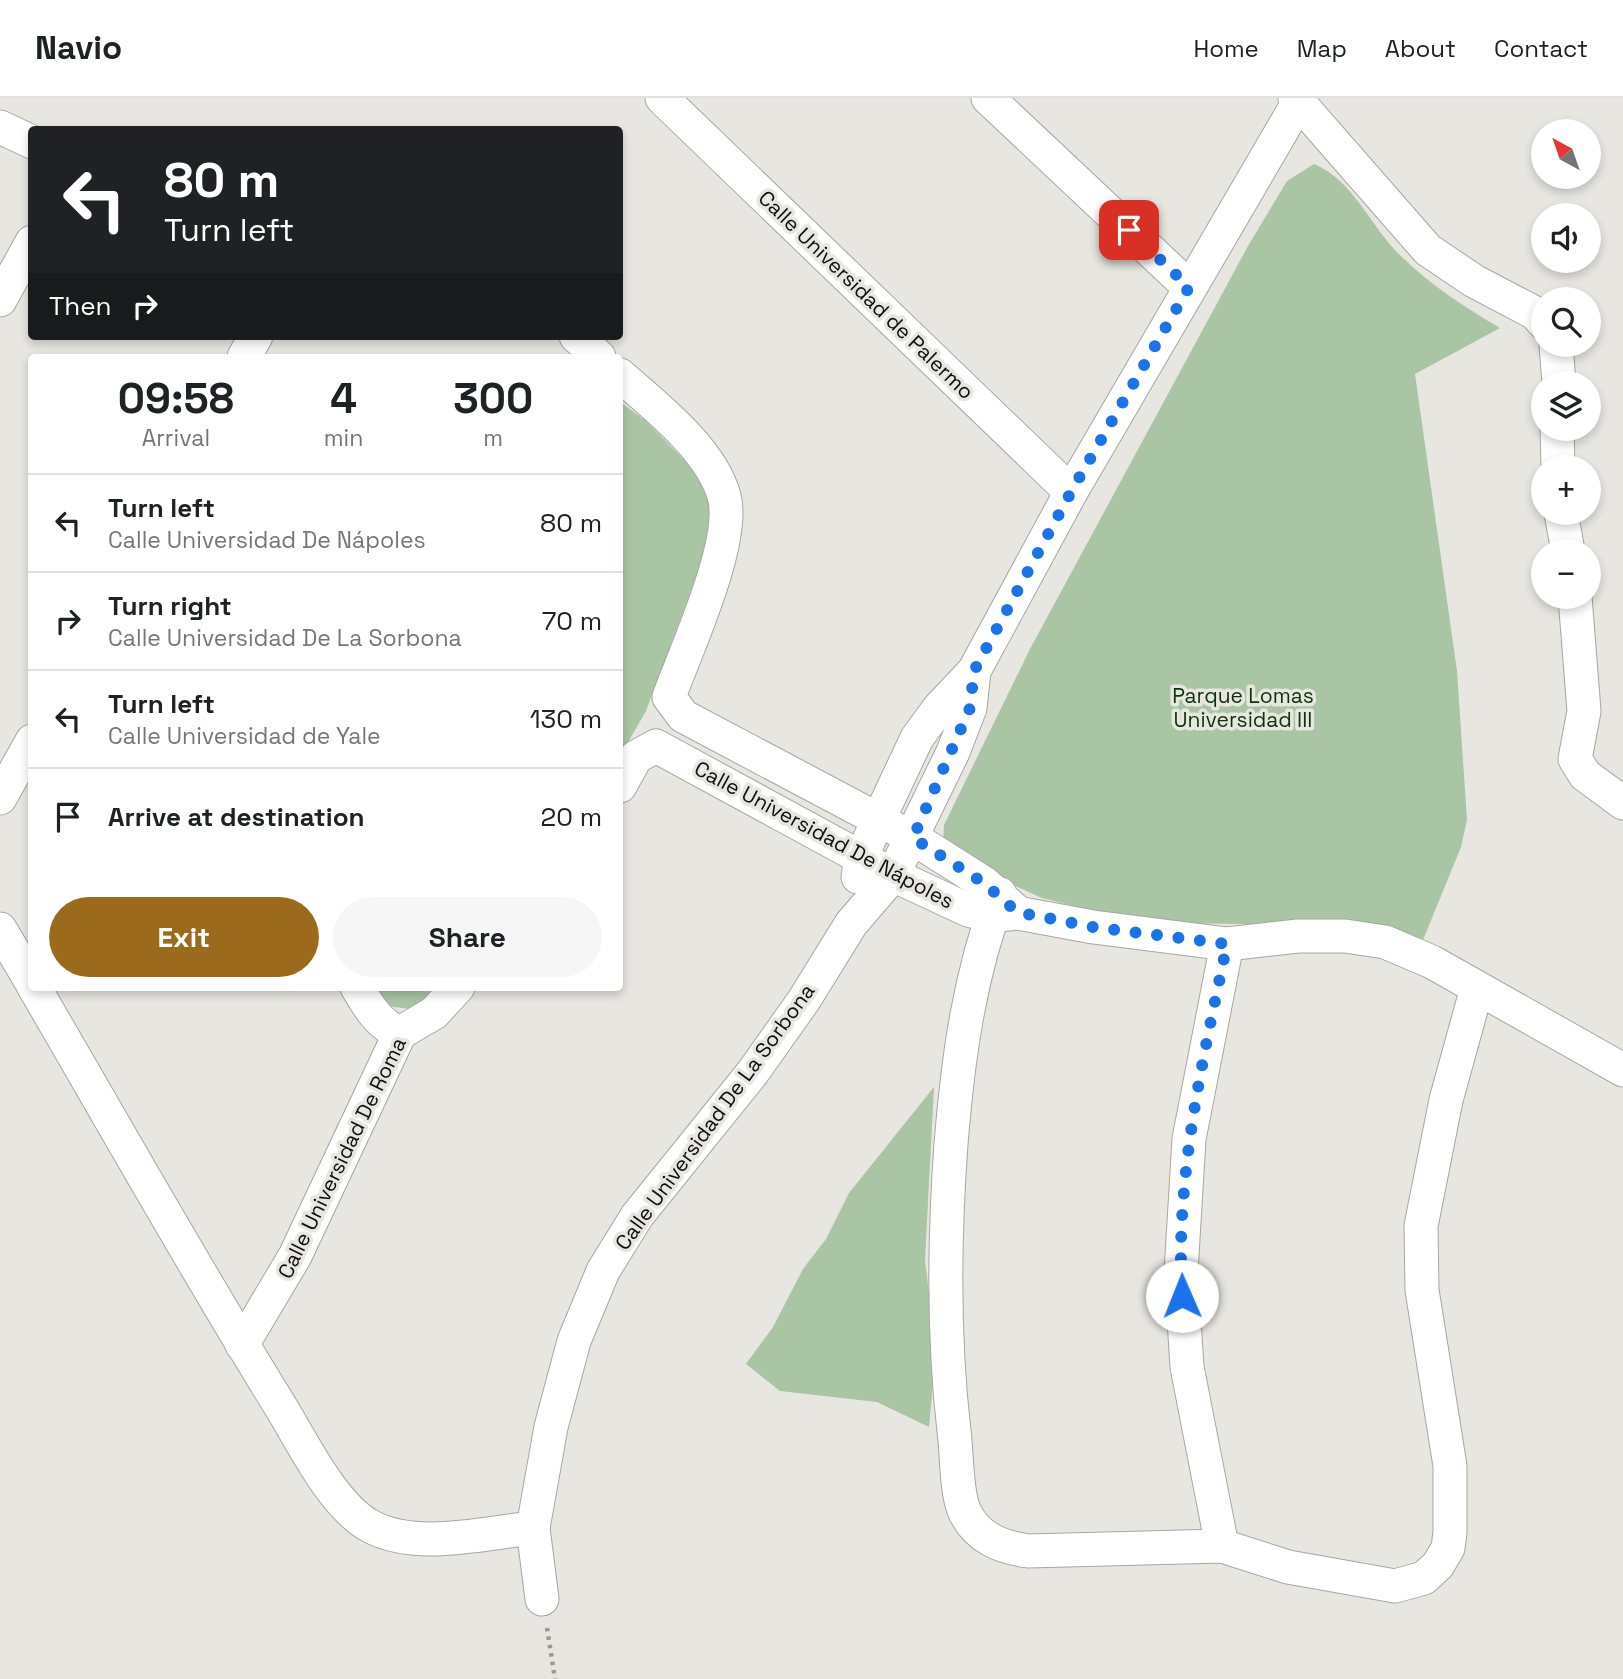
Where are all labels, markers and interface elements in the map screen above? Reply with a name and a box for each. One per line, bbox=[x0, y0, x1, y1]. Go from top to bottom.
text: Navio bbox=[35, 27, 122, 69]
text: Home bbox=[1193, 33, 1259, 64]
text: Map bbox=[1297, 33, 1347, 64]
text: About bbox=[1385, 33, 1456, 64]
text: Contact bbox=[1494, 33, 1588, 64]
north arrow bbox=[1531, 119, 1601, 189]
map controls bbox=[1531, 119, 1601, 609]
text: 80 m bbox=[164, 149, 279, 211]
icon: left bbox=[49, 154, 140, 245]
street label: Calle Universidad de Palermo bbox=[753, 184, 980, 405]
pin bbox=[1099, 200, 1159, 260]
button: sound bbox=[1531, 203, 1601, 273]
text: Turn left bbox=[164, 210, 294, 250]
icon: arrive bbox=[1110, 211, 1148, 249]
icon: right bbox=[126, 287, 164, 325]
button: search bbox=[1531, 287, 1601, 357]
text: Then bbox=[49, 289, 112, 323]
button: layers bbox=[1531, 371, 1601, 441]
text: 09:58 bbox=[118, 372, 234, 425]
text: 4 bbox=[330, 372, 357, 425]
text: 300 bbox=[453, 372, 533, 425]
text: Arrival bbox=[142, 423, 210, 453]
text: min bbox=[324, 423, 363, 453]
text: m bbox=[483, 423, 503, 453]
button: + bbox=[1531, 455, 1601, 525]
text: Turn left bbox=[108, 491, 215, 525]
icon: left bbox=[49, 504, 87, 542]
text: 80 m bbox=[540, 506, 602, 540]
text: Calle Universidad De Nápoles bbox=[108, 525, 426, 555]
button: − bbox=[1531, 539, 1601, 609]
text: Turn right bbox=[108, 589, 232, 623]
icon: right bbox=[49, 602, 87, 640]
text: 70 m bbox=[542, 604, 602, 638]
text: Calle Universidad De La Sorbona bbox=[108, 623, 462, 653]
park label: Parque Lomas Universidad III bbox=[1172, 682, 1314, 733]
text: Turn left bbox=[108, 687, 215, 721]
icon: left bbox=[49, 700, 87, 738]
text: 130 m bbox=[530, 702, 602, 736]
text: Calle Universidad de Yale bbox=[108, 721, 381, 751]
street label: Calle Universidad De Nápoles bbox=[690, 755, 959, 915]
icon: arrive bbox=[49, 798, 87, 836]
text: Arrive at destination bbox=[108, 800, 365, 834]
text: 20 m bbox=[541, 800, 602, 834]
button: Exit bbox=[49, 897, 319, 977]
button: Share bbox=[333, 897, 602, 977]
street label: Calle Universidad De La Sorbona bbox=[609, 978, 820, 1255]
street label: Calle Universidad De Roma bbox=[271, 1033, 412, 1283]
position arrow bbox=[1145, 1259, 1219, 1333]

